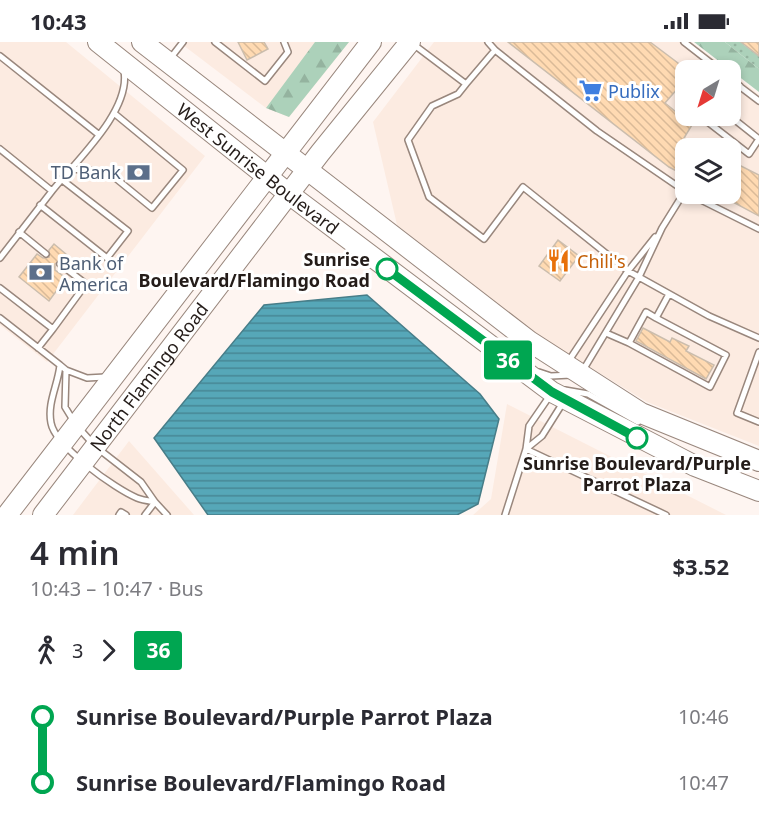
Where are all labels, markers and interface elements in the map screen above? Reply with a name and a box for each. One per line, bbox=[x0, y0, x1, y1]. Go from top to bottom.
text: 10:43 bbox=[30, 6, 87, 36]
north arrow bbox=[675, 60, 741, 126]
map controls bbox=[675, 60, 741, 204]
supermarket icon: Publix bbox=[577, 78, 603, 104]
place label: Publix bbox=[608, 79, 660, 103]
street label: West Sunrise Boulevard bbox=[172, 97, 344, 240]
button: layers bbox=[675, 138, 741, 204]
bank icon: TD Bank bbox=[126, 159, 152, 185]
place label: TD Bank bbox=[51, 160, 121, 184]
place label: Sunrise Boulevard/Flamingo Road bbox=[139, 247, 370, 292]
restaurant icon: Chili's bbox=[546, 248, 572, 274]
place label: Chili's bbox=[577, 249, 626, 273]
place label: Bank of America bbox=[59, 251, 128, 296]
marker: Sunrise Boulevard/Flamingo Road bbox=[376, 258, 398, 280]
bank icon: Bank of America bbox=[28, 260, 54, 286]
street label: North Flamingo Road bbox=[84, 298, 213, 456]
line badge: 36 bbox=[481, 340, 535, 380]
text: 36 bbox=[496, 346, 520, 374]
marker: Sunrise Boulevard/Purple Parrot Plaza bbox=[626, 427, 648, 449]
place label: Sunrise Boulevard/Purple Parrot Plaza bbox=[523, 451, 751, 496]
text: 4 min bbox=[30, 530, 120, 575]
text: $3.52 bbox=[672, 551, 729, 581]
text: 10:43 – 10:47 · Bus bbox=[30, 575, 203, 602]
icon: walk bbox=[30, 634, 63, 667]
icon: forward bbox=[92, 634, 125, 667]
text: 36 bbox=[146, 636, 170, 664]
text: 3 bbox=[72, 637, 83, 664]
text: Sunrise Boulevard/Purple Parrot Plaza bbox=[76, 701, 493, 731]
text: 10:46 bbox=[678, 703, 729, 730]
text: Sunrise Boulevard/Flamingo Road bbox=[76, 767, 446, 797]
text: 10:47 bbox=[678, 769, 729, 796]

